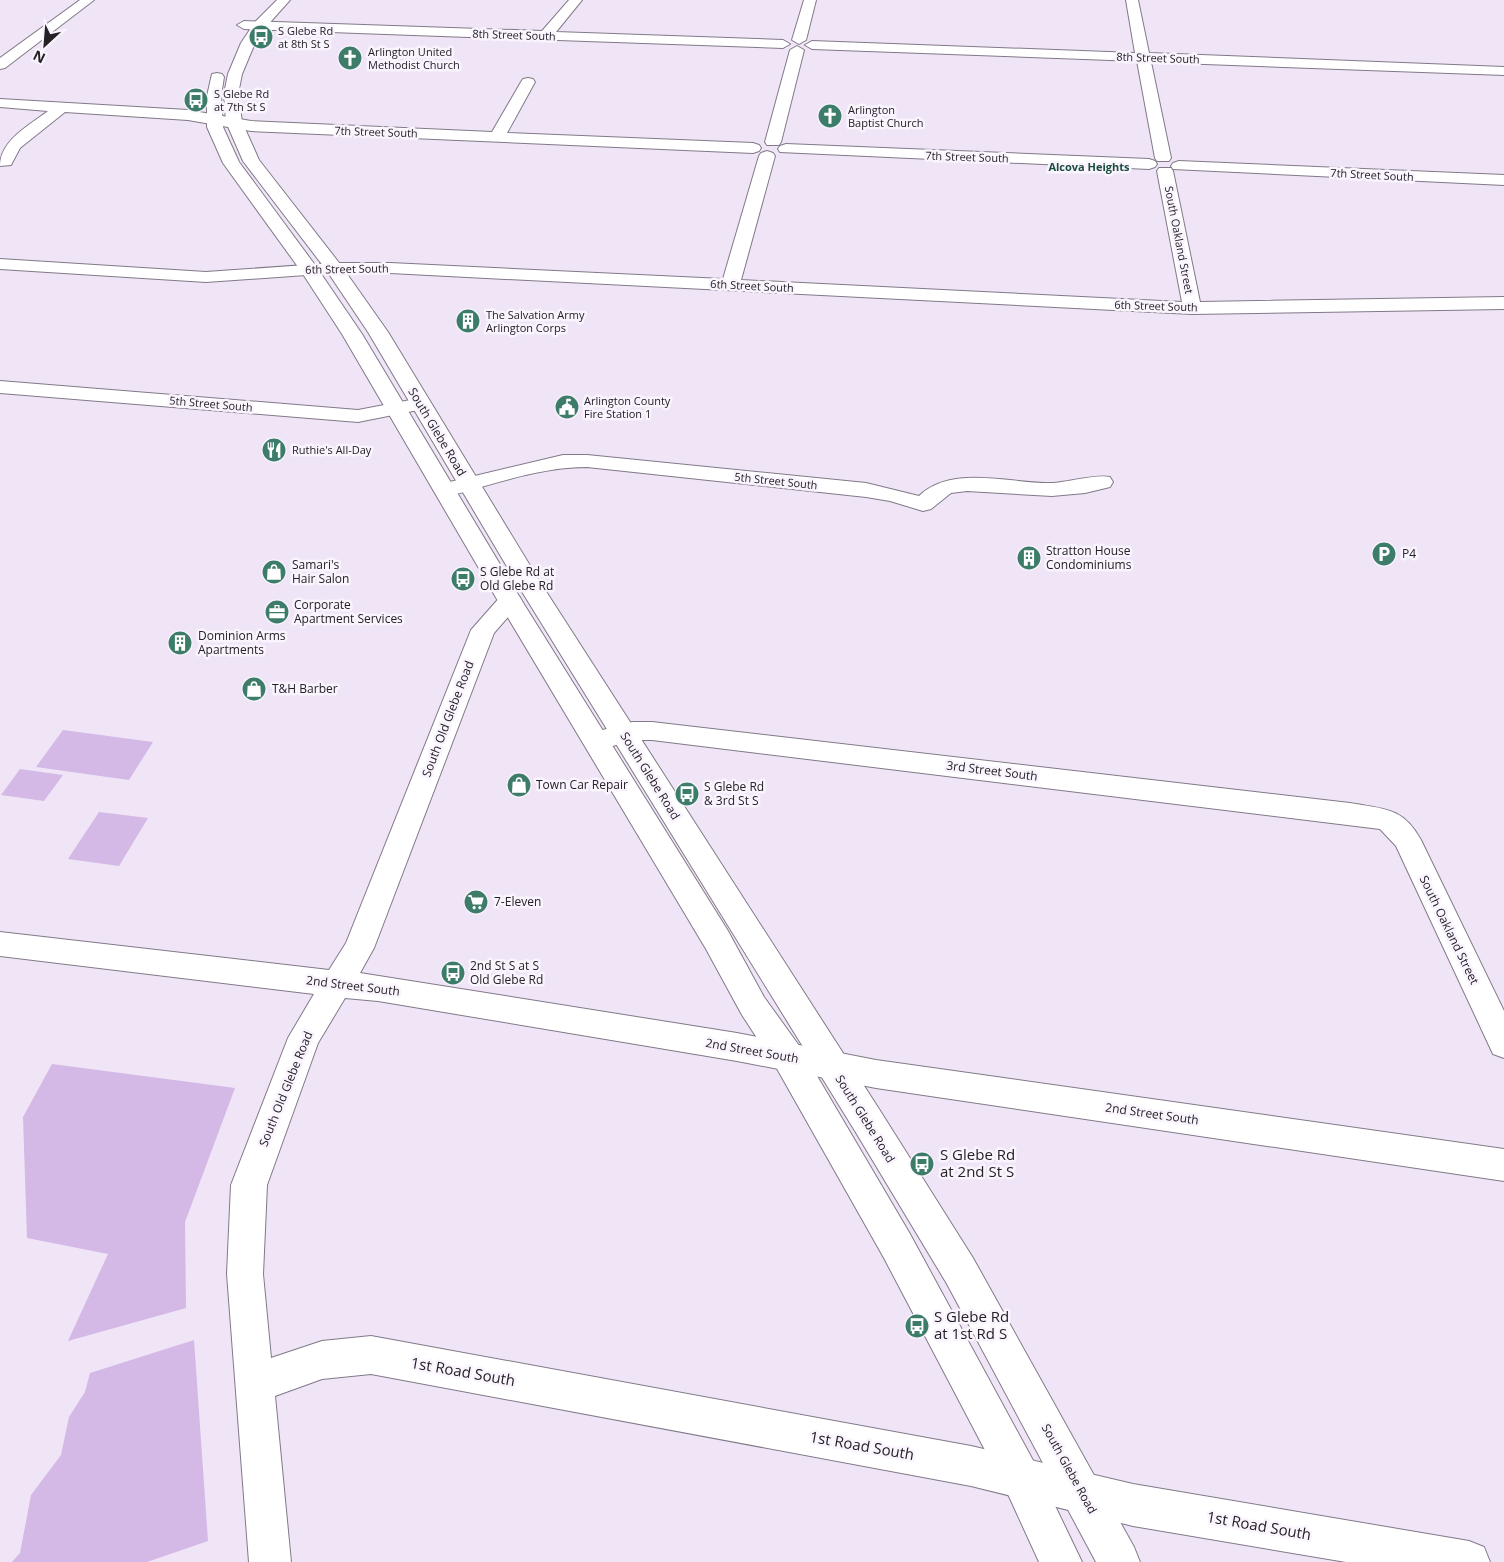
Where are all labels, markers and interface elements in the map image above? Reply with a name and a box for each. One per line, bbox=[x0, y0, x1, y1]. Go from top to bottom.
north arrow bbox=[20, 20, 70, 70]
place label: S Glebe Rd at 8th St S bbox=[278, 23, 333, 51]
bus stop icon: S Glebe Rd at 8th St S bbox=[248, 24, 274, 50]
street label: 8th Street South bbox=[472, 26, 556, 43]
place label: Arlington United Methodist Church bbox=[368, 44, 460, 72]
church icon: Arlington United Methodist Church bbox=[337, 45, 363, 71]
text: N bbox=[30, 46, 48, 68]
street label: 8th Street South bbox=[1116, 49, 1200, 66]
place label: S Glebe Rd at 7th St S bbox=[214, 86, 269, 114]
bus stop icon: S Glebe Rd at 7th St S bbox=[183, 87, 209, 113]
place label: Arlington Baptist Church bbox=[848, 102, 924, 130]
church icon: Arlington Baptist Church bbox=[817, 103, 843, 129]
street label: 7th Street South bbox=[334, 123, 418, 140]
street label: 7th Street South bbox=[925, 148, 1009, 165]
district label: Alcova Heights bbox=[1048, 159, 1130, 174]
street label: 7th Street South bbox=[1330, 165, 1414, 184]
street label: South Oakland Street bbox=[1162, 185, 1197, 295]
street label: 6th Street South bbox=[305, 260, 389, 277]
street label: 6th Street South bbox=[710, 276, 794, 295]
street label: 6th Street South bbox=[1114, 297, 1198, 314]
place label: The Salvation Army Arlington Corps bbox=[486, 307, 585, 335]
building icon: The Salvation Army Arlington Corps bbox=[455, 308, 481, 334]
street label: South Glebe Road bbox=[404, 384, 471, 479]
street label: 5th Street South bbox=[169, 392, 253, 415]
place label: Arlington County Fire Station 1 bbox=[584, 393, 671, 421]
public building icon: Arlington County Fire Station 1 bbox=[554, 394, 580, 420]
restaurant icon: Ruthie's All-Day bbox=[261, 437, 287, 463]
place label: Ruthie's All-Day bbox=[292, 442, 372, 457]
street label: 5th Street South bbox=[734, 469, 818, 492]
parking icon: P4 bbox=[1371, 541, 1397, 567]
place label: Stratton House Condominiums bbox=[1046, 542, 1132, 573]
building icon: Stratton House Condominiums bbox=[1016, 545, 1042, 571]
place label: P4 bbox=[1402, 545, 1416, 562]
place label: Samari's Hair Salon bbox=[292, 556, 349, 587]
shop icon: Samari's Hair Salon bbox=[261, 559, 287, 585]
place label: S Glebe Rd at Old Glebe Rd bbox=[480, 563, 554, 594]
bus stop icon: S Glebe Rd at Old Glebe Rd bbox=[450, 566, 476, 592]
place label: Corporate Apartment Services bbox=[294, 596, 403, 627]
office icon: Corporate Apartment Services bbox=[264, 599, 290, 625]
place label: Dominion Arms Apartments bbox=[198, 627, 286, 658]
building icon: Dominion Arms Apartments bbox=[167, 630, 193, 656]
street label: South Old Glebe Road bbox=[418, 658, 478, 779]
shop icon: T&H Barber bbox=[241, 676, 267, 702]
place label: T&H Barber bbox=[272, 680, 338, 697]
street label: South Glebe Road bbox=[617, 729, 684, 823]
street label: 3rd Street South bbox=[946, 756, 1039, 785]
shop icon: Town Car Repair bbox=[506, 772, 532, 798]
place label: Town Car Repair bbox=[536, 776, 628, 793]
place label: S Glebe Rd & 3rd St S bbox=[704, 778, 764, 809]
bus stop icon: S Glebe Rd & 3rd St S bbox=[674, 781, 700, 807]
street label: South Oakland Street bbox=[1416, 872, 1483, 987]
supermarket icon: 7-Eleven bbox=[463, 889, 489, 915]
place label: 7-Eleven bbox=[494, 893, 541, 910]
place label: 2nd St S at S Old Glebe Rd bbox=[470, 957, 543, 988]
bus stop icon: 2nd St S at S Old Glebe Rd bbox=[440, 960, 466, 986]
street label: 2nd Street South bbox=[305, 971, 401, 1000]
street label: South Old Glebe Road bbox=[255, 1029, 316, 1149]
street label: 2nd Street South bbox=[704, 1034, 800, 1067]
street label: South Glebe Road bbox=[832, 1072, 899, 1166]
street label: 2nd Street South bbox=[1104, 1099, 1200, 1128]
place label: S Glebe Rd at 2nd St S bbox=[940, 1144, 1015, 1181]
bus stop icon: S Glebe Rd at 2nd St S bbox=[909, 1151, 935, 1177]
place label: S Glebe Rd at 1st Rd S bbox=[934, 1306, 1009, 1343]
bus stop icon: S Glebe Rd at 1st Rd S bbox=[904, 1313, 930, 1339]
street label: 1st Road South bbox=[409, 1352, 517, 1390]
street label: South Glebe Road bbox=[1038, 1421, 1101, 1517]
street label: 1st Road South bbox=[808, 1426, 916, 1464]
street label: 1st Road South bbox=[1205, 1506, 1313, 1544]

